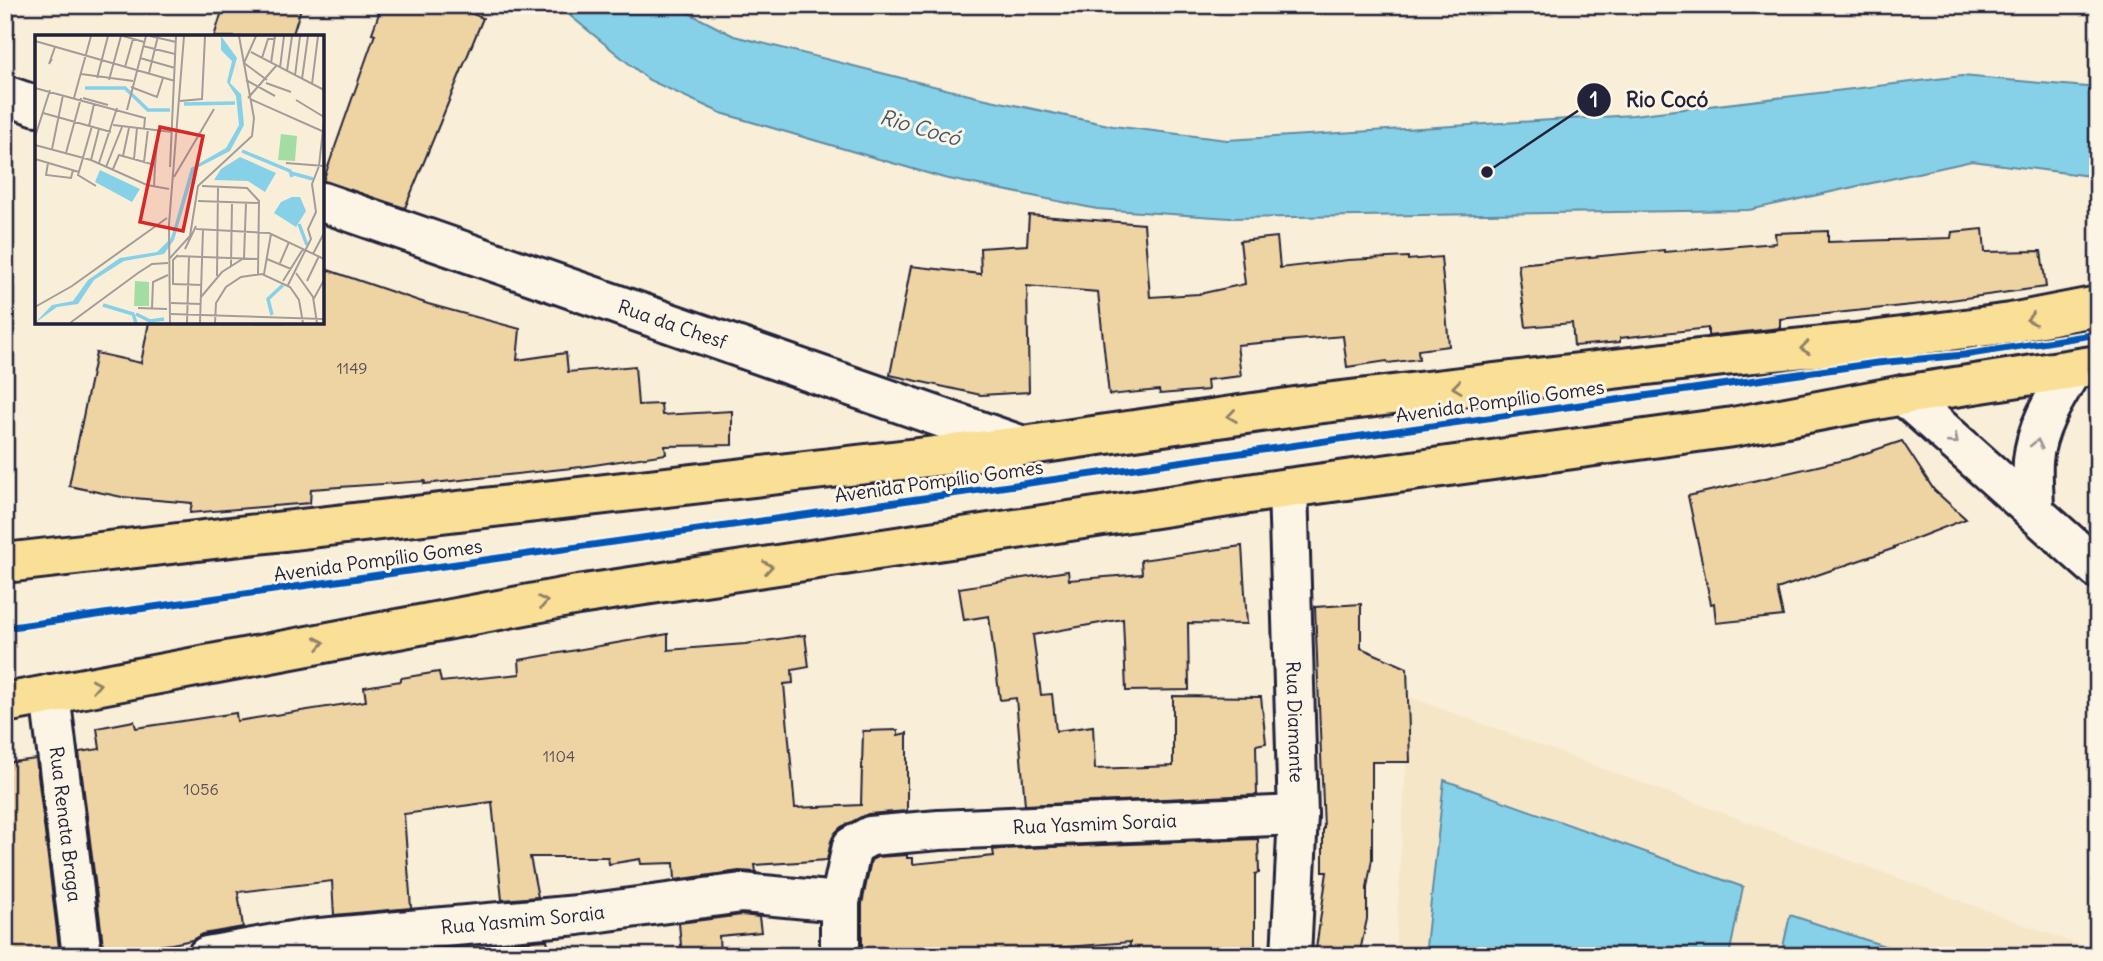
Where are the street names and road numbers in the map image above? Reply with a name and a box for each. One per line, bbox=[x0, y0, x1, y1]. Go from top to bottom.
street label: Rua da Chesf bbox=[615, 294, 731, 354]
street label: Avenida Pompílio Gomes bbox=[1394, 374, 1606, 428]
street label: Avenida Pompílio Gomes bbox=[833, 454, 1045, 508]
street label: Avenida Pompílio Gomes bbox=[272, 533, 484, 587]
street label: Rua Diamante bbox=[1281, 661, 1309, 783]
street label: Rua Renata Braga bbox=[44, 745, 87, 903]
street label: Rua Yasmim Soraia bbox=[1012, 808, 1177, 839]
street label: Rua Yasmim Soraia bbox=[440, 900, 606, 939]

